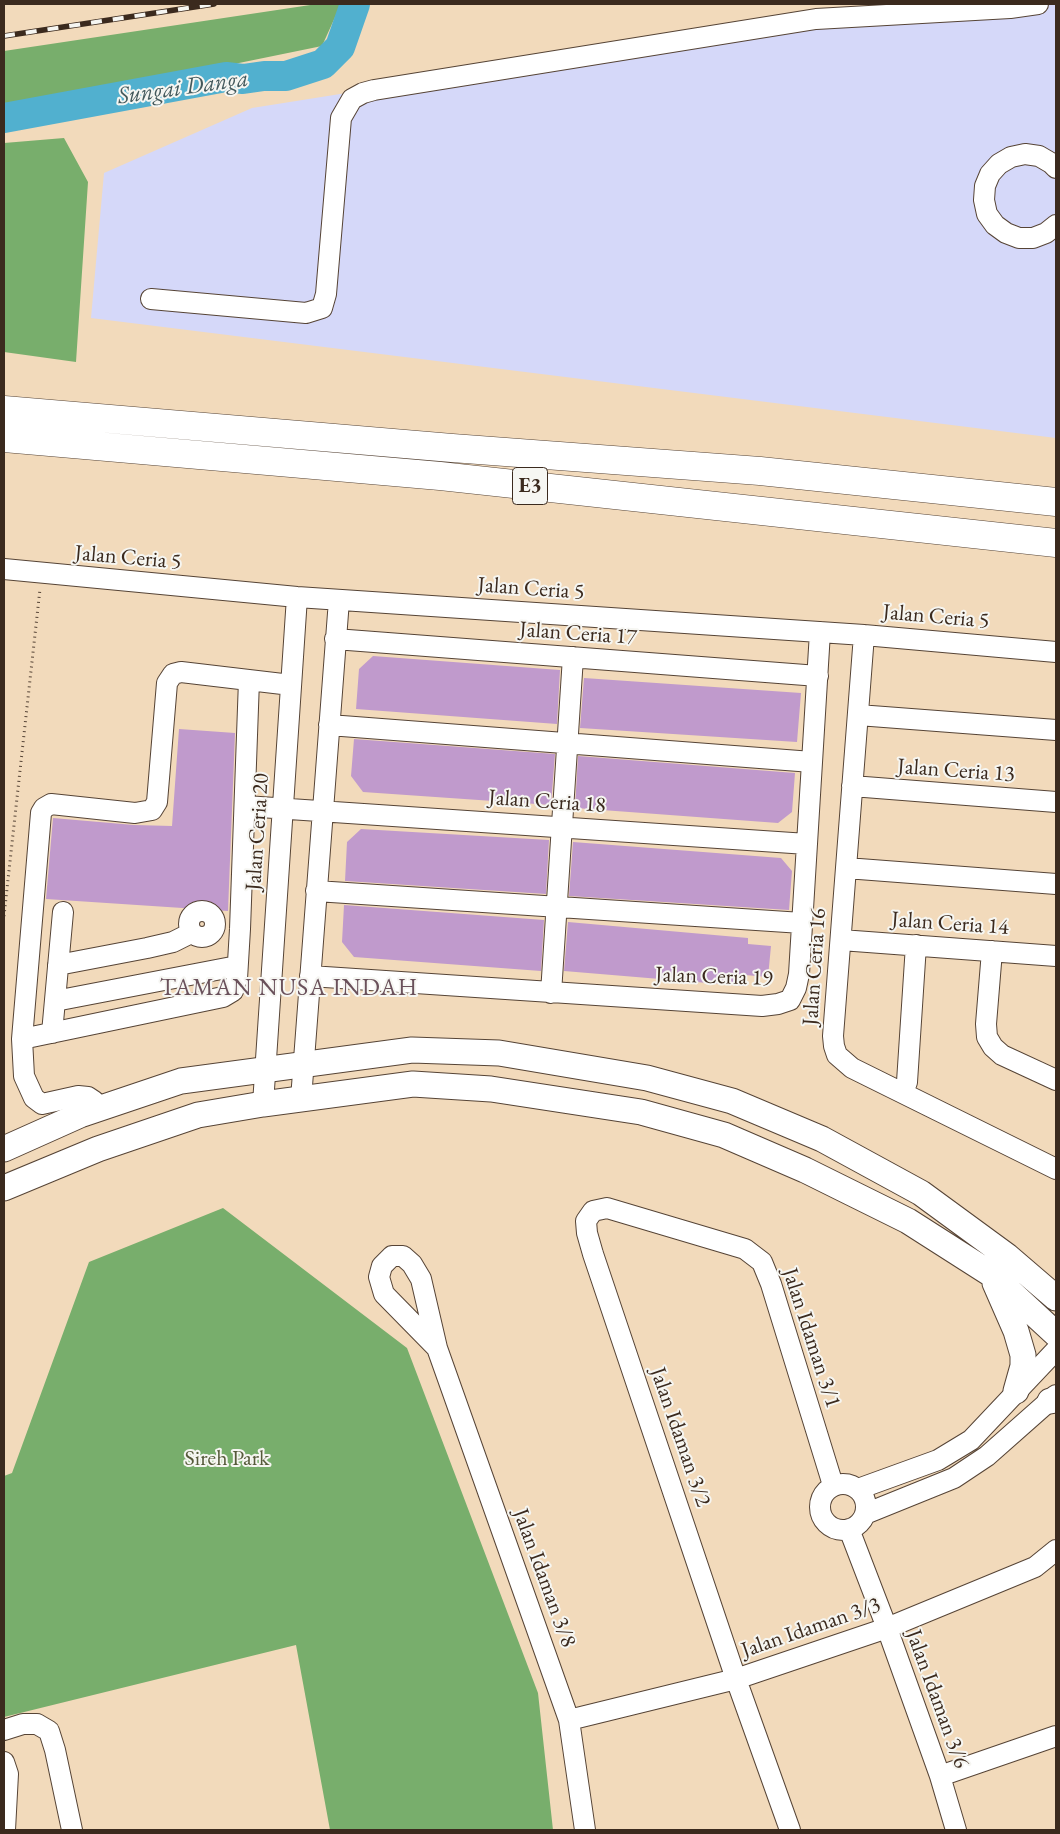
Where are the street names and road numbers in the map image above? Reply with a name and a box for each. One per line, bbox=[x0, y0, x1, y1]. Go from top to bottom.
road number: E3 bbox=[512, 468, 548, 504]
street label: Jalan Ceria 5 bbox=[74, 540, 182, 576]
street label: Jalan Ceria 5 bbox=[477, 572, 585, 606]
street label: Jalan Ceria 5 bbox=[882, 599, 990, 635]
street label: Jalan Ceria 17 bbox=[518, 617, 638, 651]
street label: Jalan Ceria 13 bbox=[896, 754, 1016, 788]
street label: Jalan Ceria 20 bbox=[241, 772, 275, 892]
street label: Jalan Ceria 18 bbox=[487, 785, 607, 819]
street label: Jalan Ceria 16 bbox=[798, 907, 832, 1027]
street label: Jalan Ceria 14 bbox=[890, 907, 1010, 941]
street label: Jalan Ceria 19 bbox=[655, 962, 773, 992]
street label: Jalan Idaman 3/1 bbox=[776, 1265, 846, 1411]
street label: Jalan Idaman 3/2 bbox=[644, 1364, 716, 1510]
street label: Jalan Idaman 3/8 bbox=[507, 1505, 581, 1651]
street label: Jalan Idaman 3/3 bbox=[738, 1592, 884, 1664]
street label: Jalan Idaman 3/6 bbox=[900, 1626, 974, 1772]

